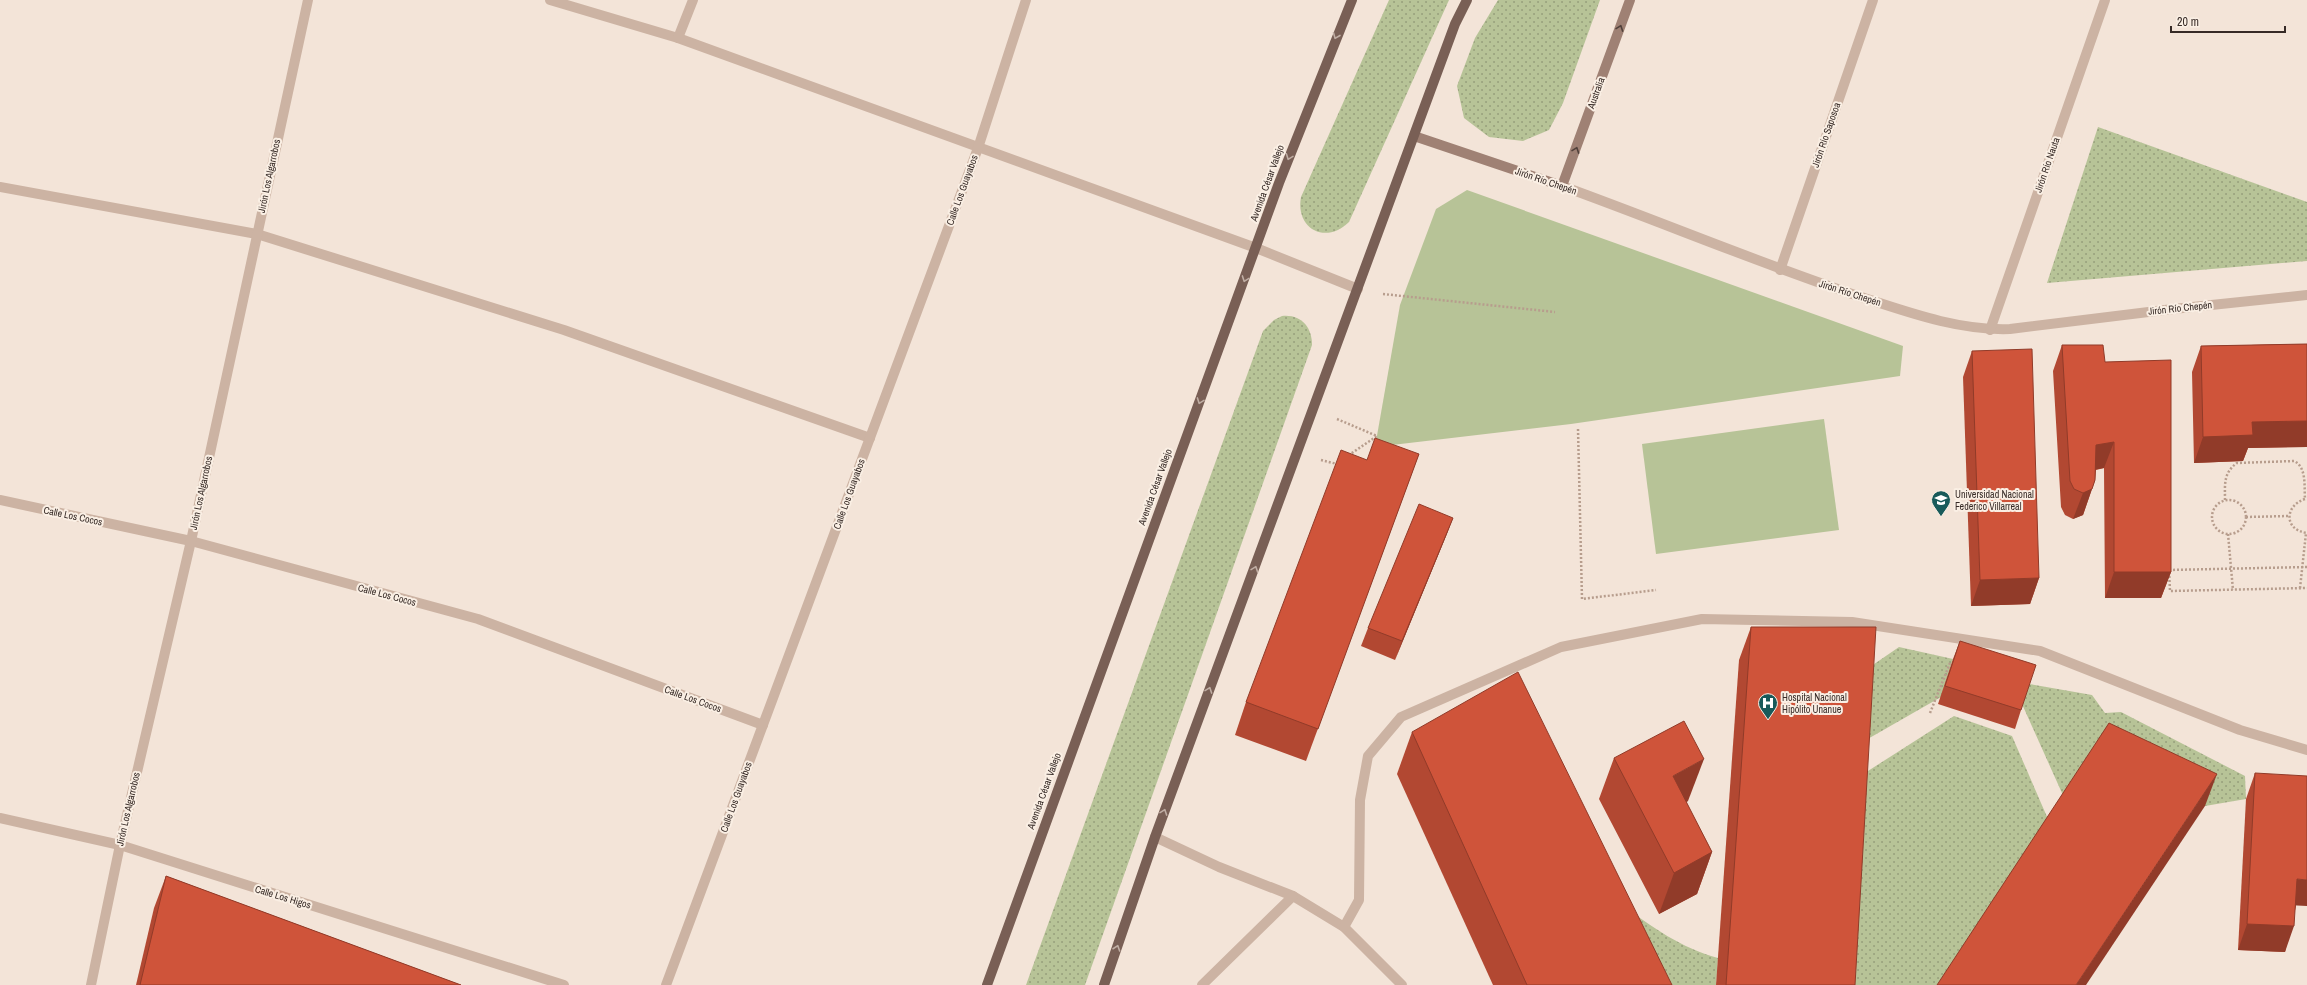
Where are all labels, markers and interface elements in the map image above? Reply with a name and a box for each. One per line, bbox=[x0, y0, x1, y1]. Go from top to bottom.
scale bar bbox=[2171, 8, 2285, 34]
text: 20 m bbox=[2177, 14, 2199, 30]
one-way arrow bbox=[1616, 24, 1624, 31]
one-way arrow bbox=[1333, 32, 1341, 39]
street label: Australia bbox=[1584, 75, 1608, 111]
street label: Jirón Río Saposoa bbox=[1809, 100, 1843, 169]
street label: Jirón Río Nauta bbox=[2032, 135, 2063, 194]
street label: Jirón Los Algarrobos bbox=[255, 138, 283, 214]
street label: Avenida César Vallejo bbox=[1247, 143, 1287, 224]
one-way arrow bbox=[1571, 146, 1579, 153]
one-way arrow bbox=[1286, 152, 1294, 160]
street label: Calle Los Guayabos bbox=[943, 153, 981, 227]
street label: Jirón Río Chepén bbox=[1513, 164, 1579, 198]
one-way arrow bbox=[1241, 275, 1249, 282]
street label: Jirón Río Chepén bbox=[1817, 277, 1883, 309]
street label: Jirón Río Chepén bbox=[2147, 298, 2213, 318]
one-way arrow bbox=[1196, 397, 1204, 404]
street label: Avenida César Vallejo bbox=[1135, 447, 1175, 528]
street label: Jirón Los Algarrobos bbox=[187, 455, 215, 531]
street label: Calle Los Guayabos bbox=[830, 457, 868, 531]
place label: Universidad Nacional Federico Villarreal bbox=[1955, 488, 2034, 513]
school or university icon: Universidad Nacional Federico Villarreal bbox=[1930, 489, 1952, 517]
street label: Calle Los Cocos bbox=[42, 503, 104, 529]
one-way arrow bbox=[1250, 565, 1258, 572]
street label: Calle Los Cocos bbox=[356, 581, 418, 609]
street label: Calle Los Cocos bbox=[663, 683, 723, 715]
one-way arrow bbox=[1205, 687, 1213, 694]
place label: Hospital Nacional Hipólito Unanue bbox=[1782, 691, 1847, 716]
hospital icon: Hospital Nacional Hipólito Unanue bbox=[1757, 692, 1779, 720]
street label: Avenida César Vallejo bbox=[1024, 751, 1064, 832]
street label: Calle Los Guayabos bbox=[717, 760, 755, 834]
street label: Jirón Los Algarrobos bbox=[113, 771, 143, 847]
one-way arrow bbox=[1160, 809, 1168, 816]
street label: Calle Los Higos bbox=[253, 882, 313, 912]
one-way arrow bbox=[1112, 945, 1120, 952]

